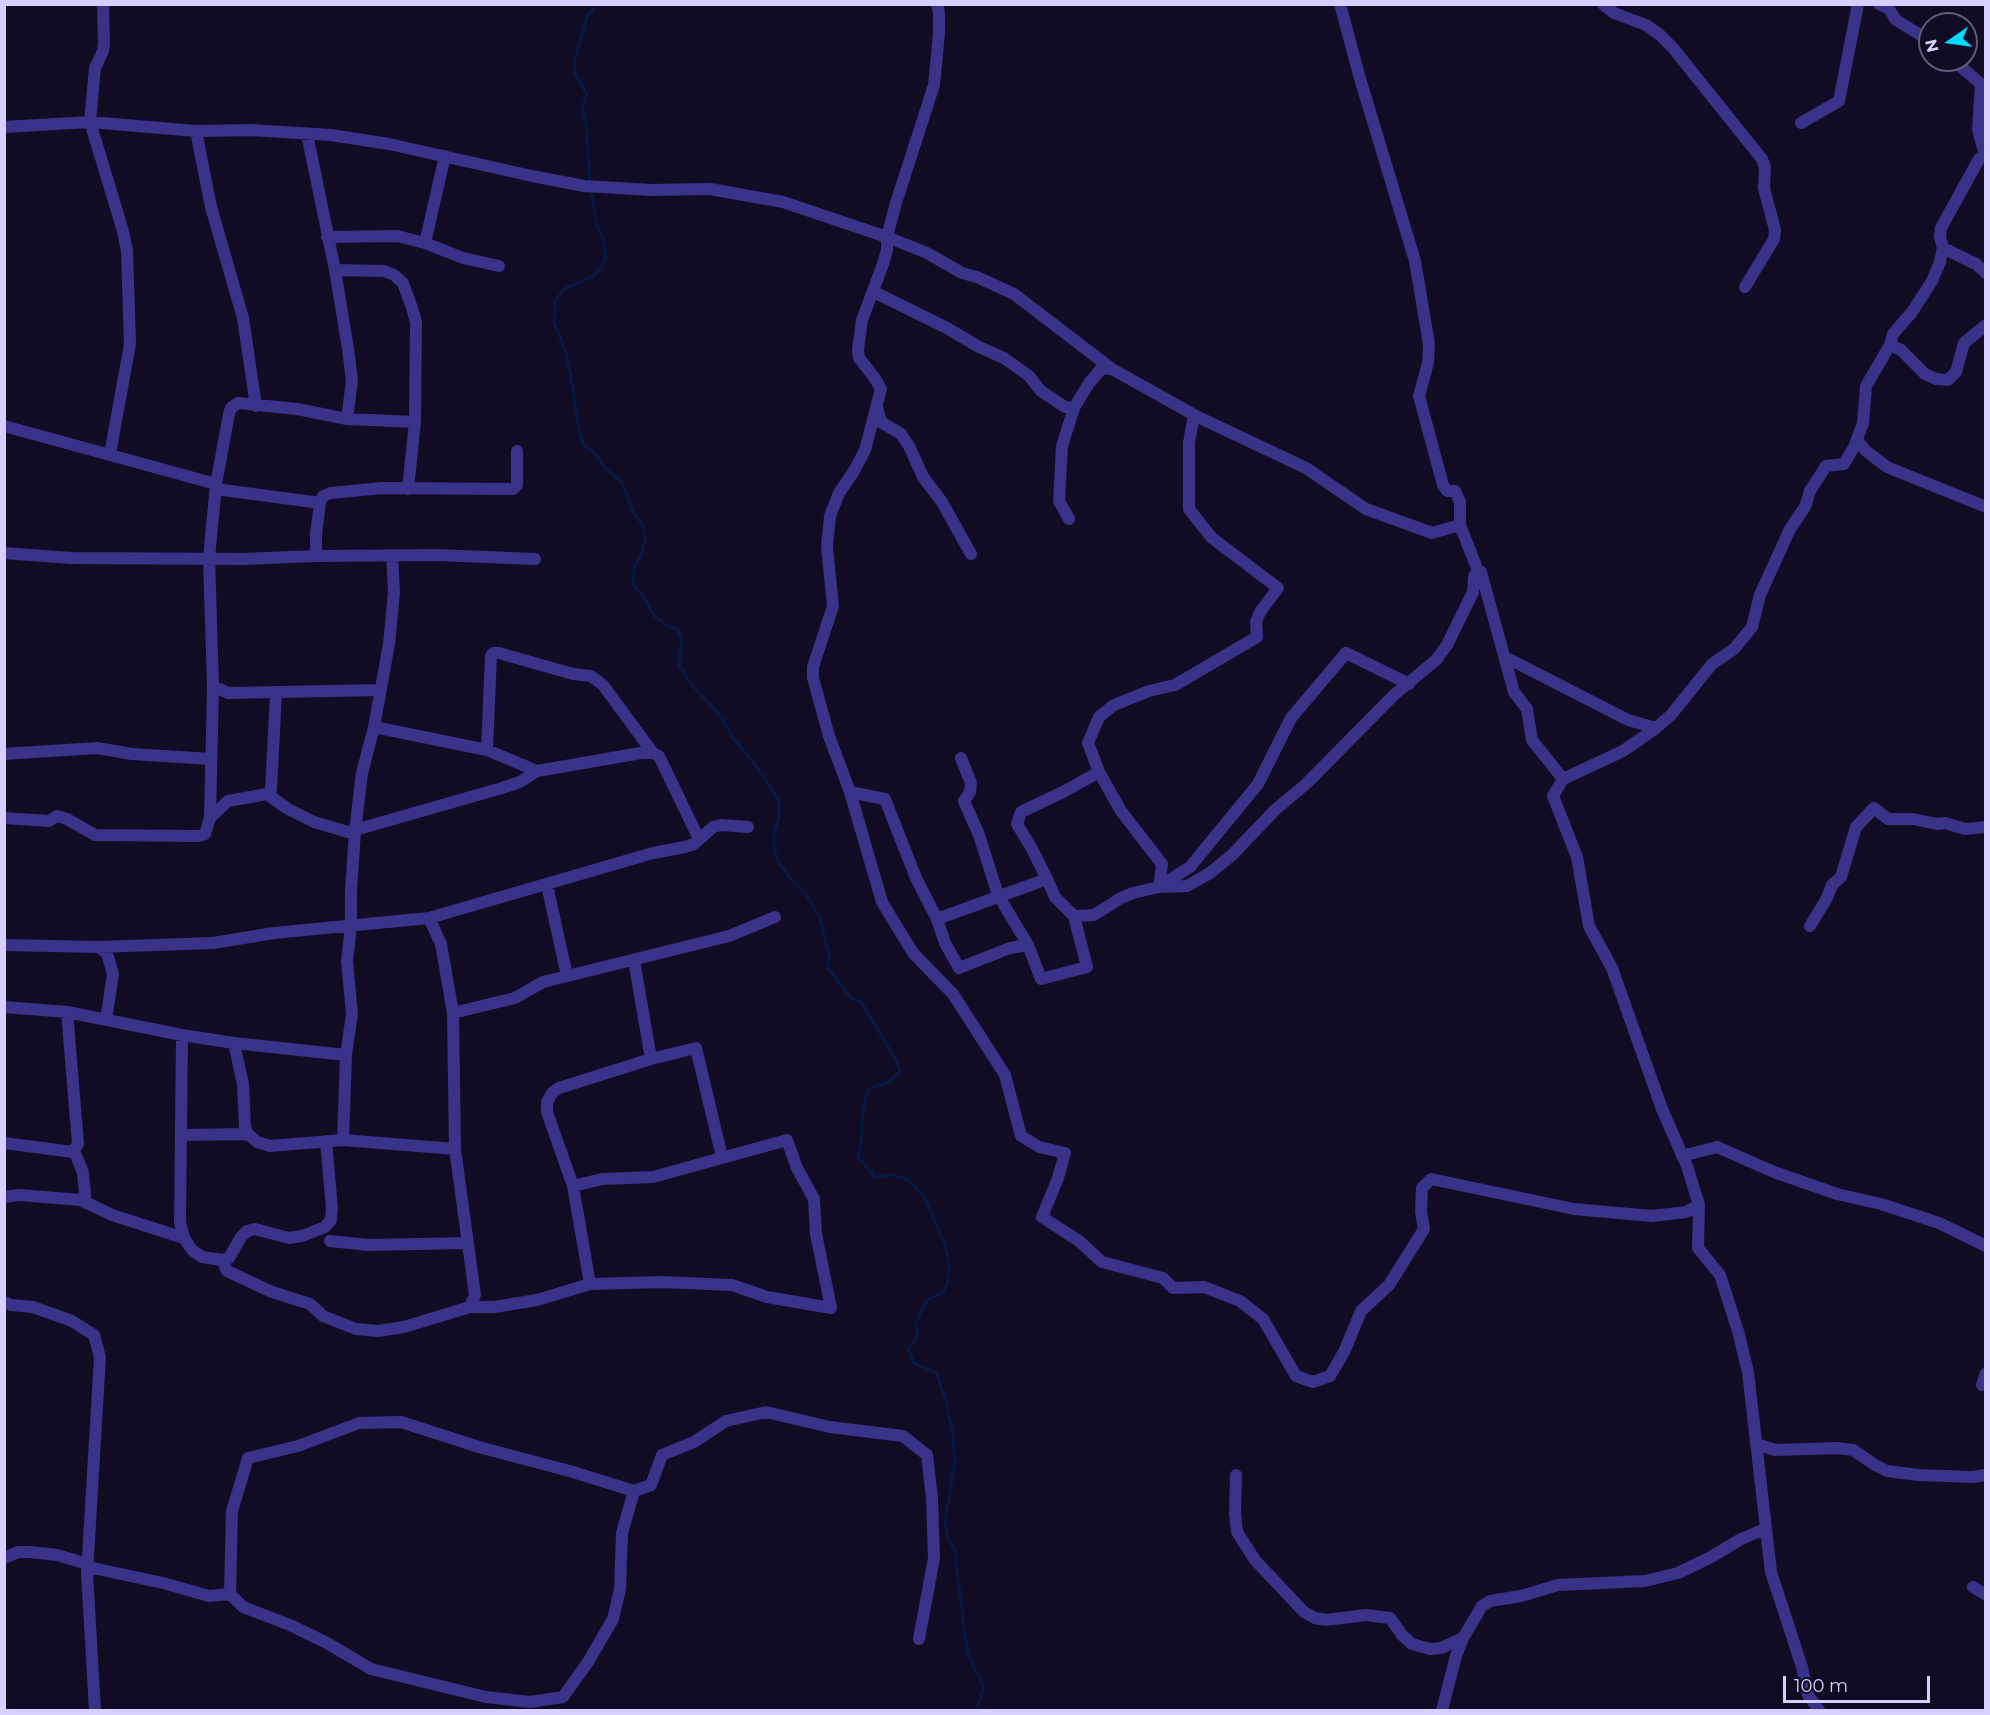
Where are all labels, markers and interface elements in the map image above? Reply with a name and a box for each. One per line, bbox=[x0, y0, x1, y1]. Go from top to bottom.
north arrow bbox=[1918, 12, 1978, 72]
text: N bbox=[1921, 37, 1943, 54]
scale bar bbox=[1786, 1664, 1933, 1702]
text: 100 m bbox=[1794, 1675, 1848, 1697]

